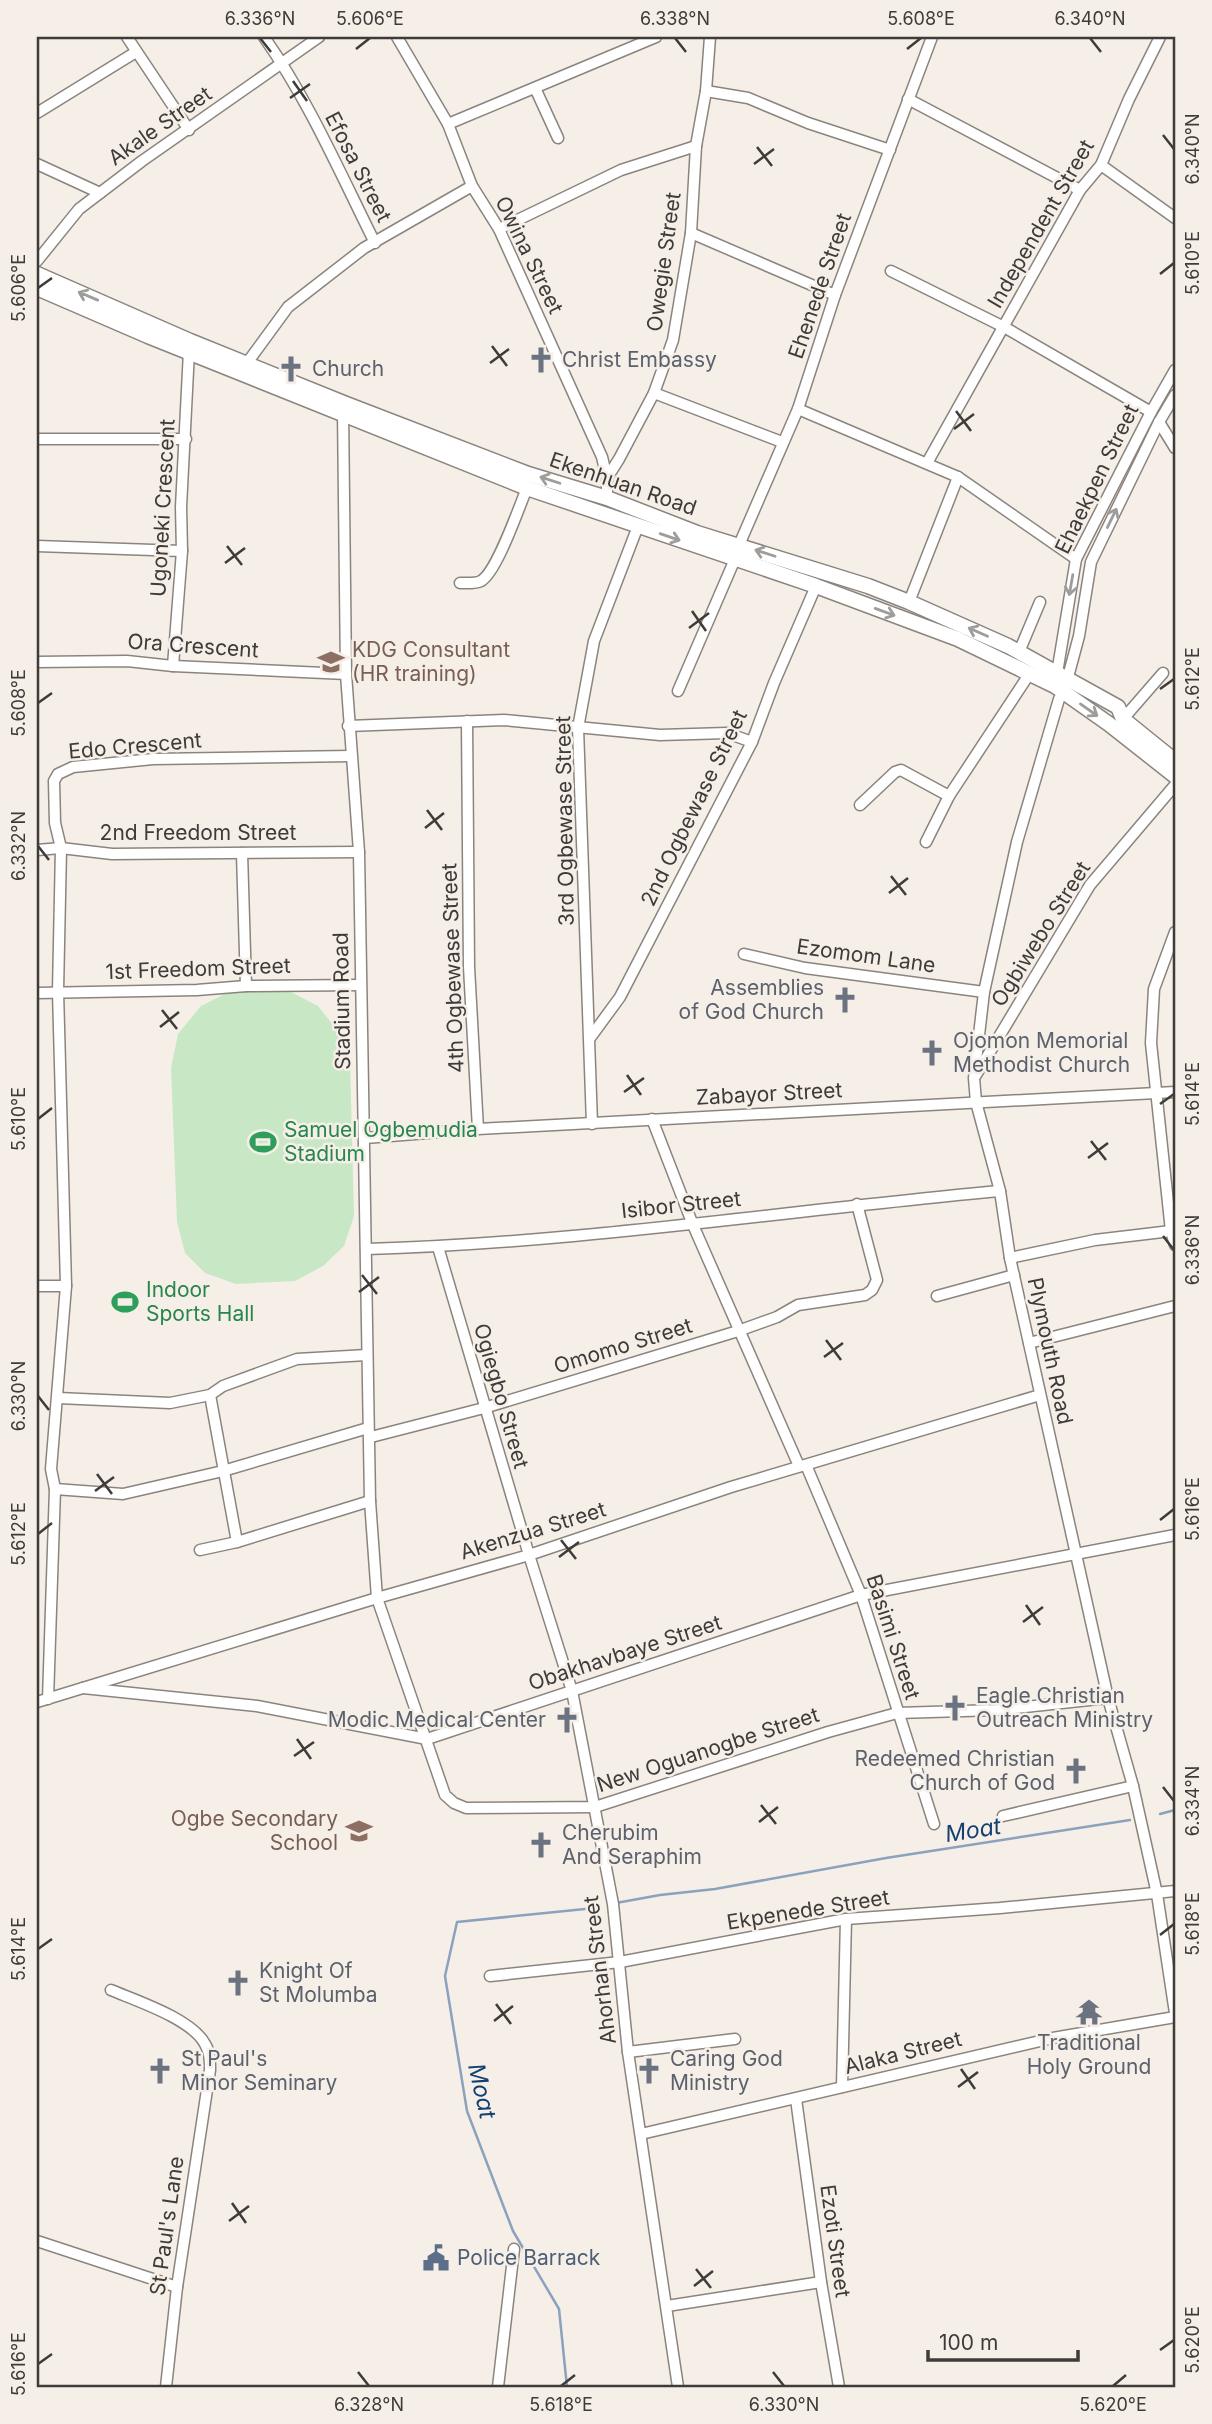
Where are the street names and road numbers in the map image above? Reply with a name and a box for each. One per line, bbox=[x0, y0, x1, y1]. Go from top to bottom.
street label: Akale Street bbox=[103, 81, 216, 170]
street label: Efosa Street bbox=[320, 107, 397, 226]
street label: Independent Street bbox=[982, 135, 1099, 312]
street label: Owegie Street bbox=[641, 191, 686, 333]
street label: Owina Street bbox=[490, 192, 569, 318]
street label: Ehenede Street bbox=[783, 210, 856, 362]
street label: Ehaekpen Street bbox=[1050, 400, 1144, 558]
street label: Ugoneki Crescent bbox=[145, 418, 180, 598]
street label: Ekenhuan Road bbox=[546, 447, 700, 520]
street label: Ora Crescent bbox=[127, 628, 260, 663]
street label: 2nd Ogbewase Street bbox=[635, 706, 752, 910]
street label: 3rd Ogbewase Street bbox=[550, 715, 579, 926]
street label: Edo Crescent bbox=[67, 727, 203, 764]
street label: 2nd Freedom Street bbox=[100, 820, 297, 845]
street label: Ogbiwebo Street bbox=[986, 856, 1095, 1011]
street label: 4th Ogbewase Street bbox=[436, 863, 469, 1073]
street label: Stadium Road bbox=[328, 932, 355, 1070]
street label: Ezomom Lane bbox=[795, 933, 937, 978]
street label: 1st Freedom Street bbox=[105, 953, 291, 984]
street label: Zabayor Street bbox=[695, 1077, 843, 1110]
street label: Isibor Street bbox=[620, 1186, 742, 1223]
street label: Plymouth Road bbox=[1023, 1275, 1078, 1427]
street label: Omomo Street bbox=[551, 1313, 695, 1378]
street label: Ogiegbo Street bbox=[469, 1320, 534, 1471]
street label: Akenzua Street bbox=[457, 1496, 609, 1565]
street label: Basimi Street bbox=[861, 1571, 926, 1703]
street label: Obakhavbaye Street bbox=[525, 1609, 725, 1696]
street label: New Oguanogbe Street bbox=[594, 1702, 822, 1797]
street label: Ekpenede Street bbox=[725, 1884, 891, 1935]
street label: Ahorhan Street bbox=[578, 1894, 621, 2046]
street label: Alaka Street bbox=[842, 2026, 964, 2079]
street label: St Paul's Lane bbox=[144, 2155, 189, 2297]
street label: Ezoti Street bbox=[815, 2183, 856, 2299]

